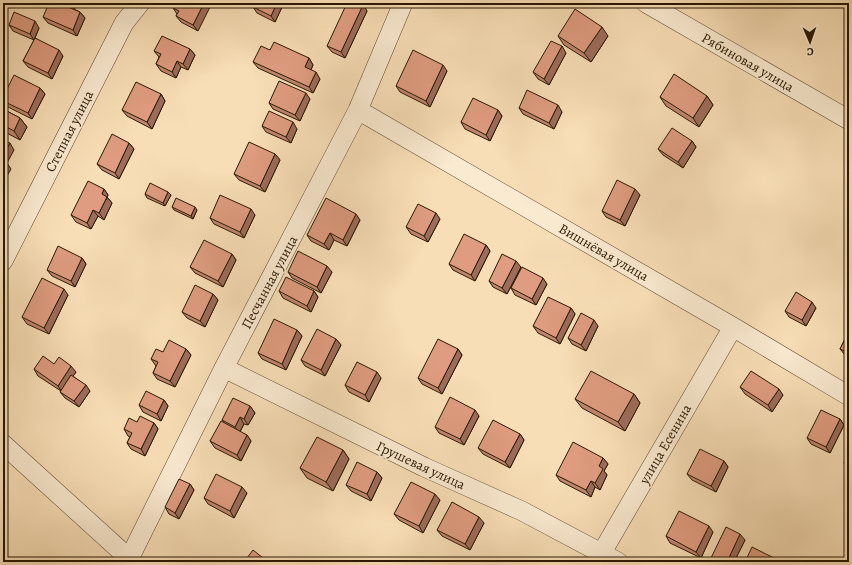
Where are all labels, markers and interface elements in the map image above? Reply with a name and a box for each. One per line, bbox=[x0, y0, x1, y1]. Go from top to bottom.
north arrow bbox=[790, 22, 830, 62]
street label: Рябиновая улица bbox=[698, 28, 798, 97]
text: С bbox=[806, 44, 814, 59]
street label: Степная улица bbox=[41, 87, 98, 175]
street label: Вишнёвая улица bbox=[555, 219, 653, 286]
street label: Песчанная улица bbox=[237, 232, 302, 332]
street label: улица Есенина bbox=[634, 400, 696, 489]
street label: Грушевая улица bbox=[373, 437, 469, 495]

